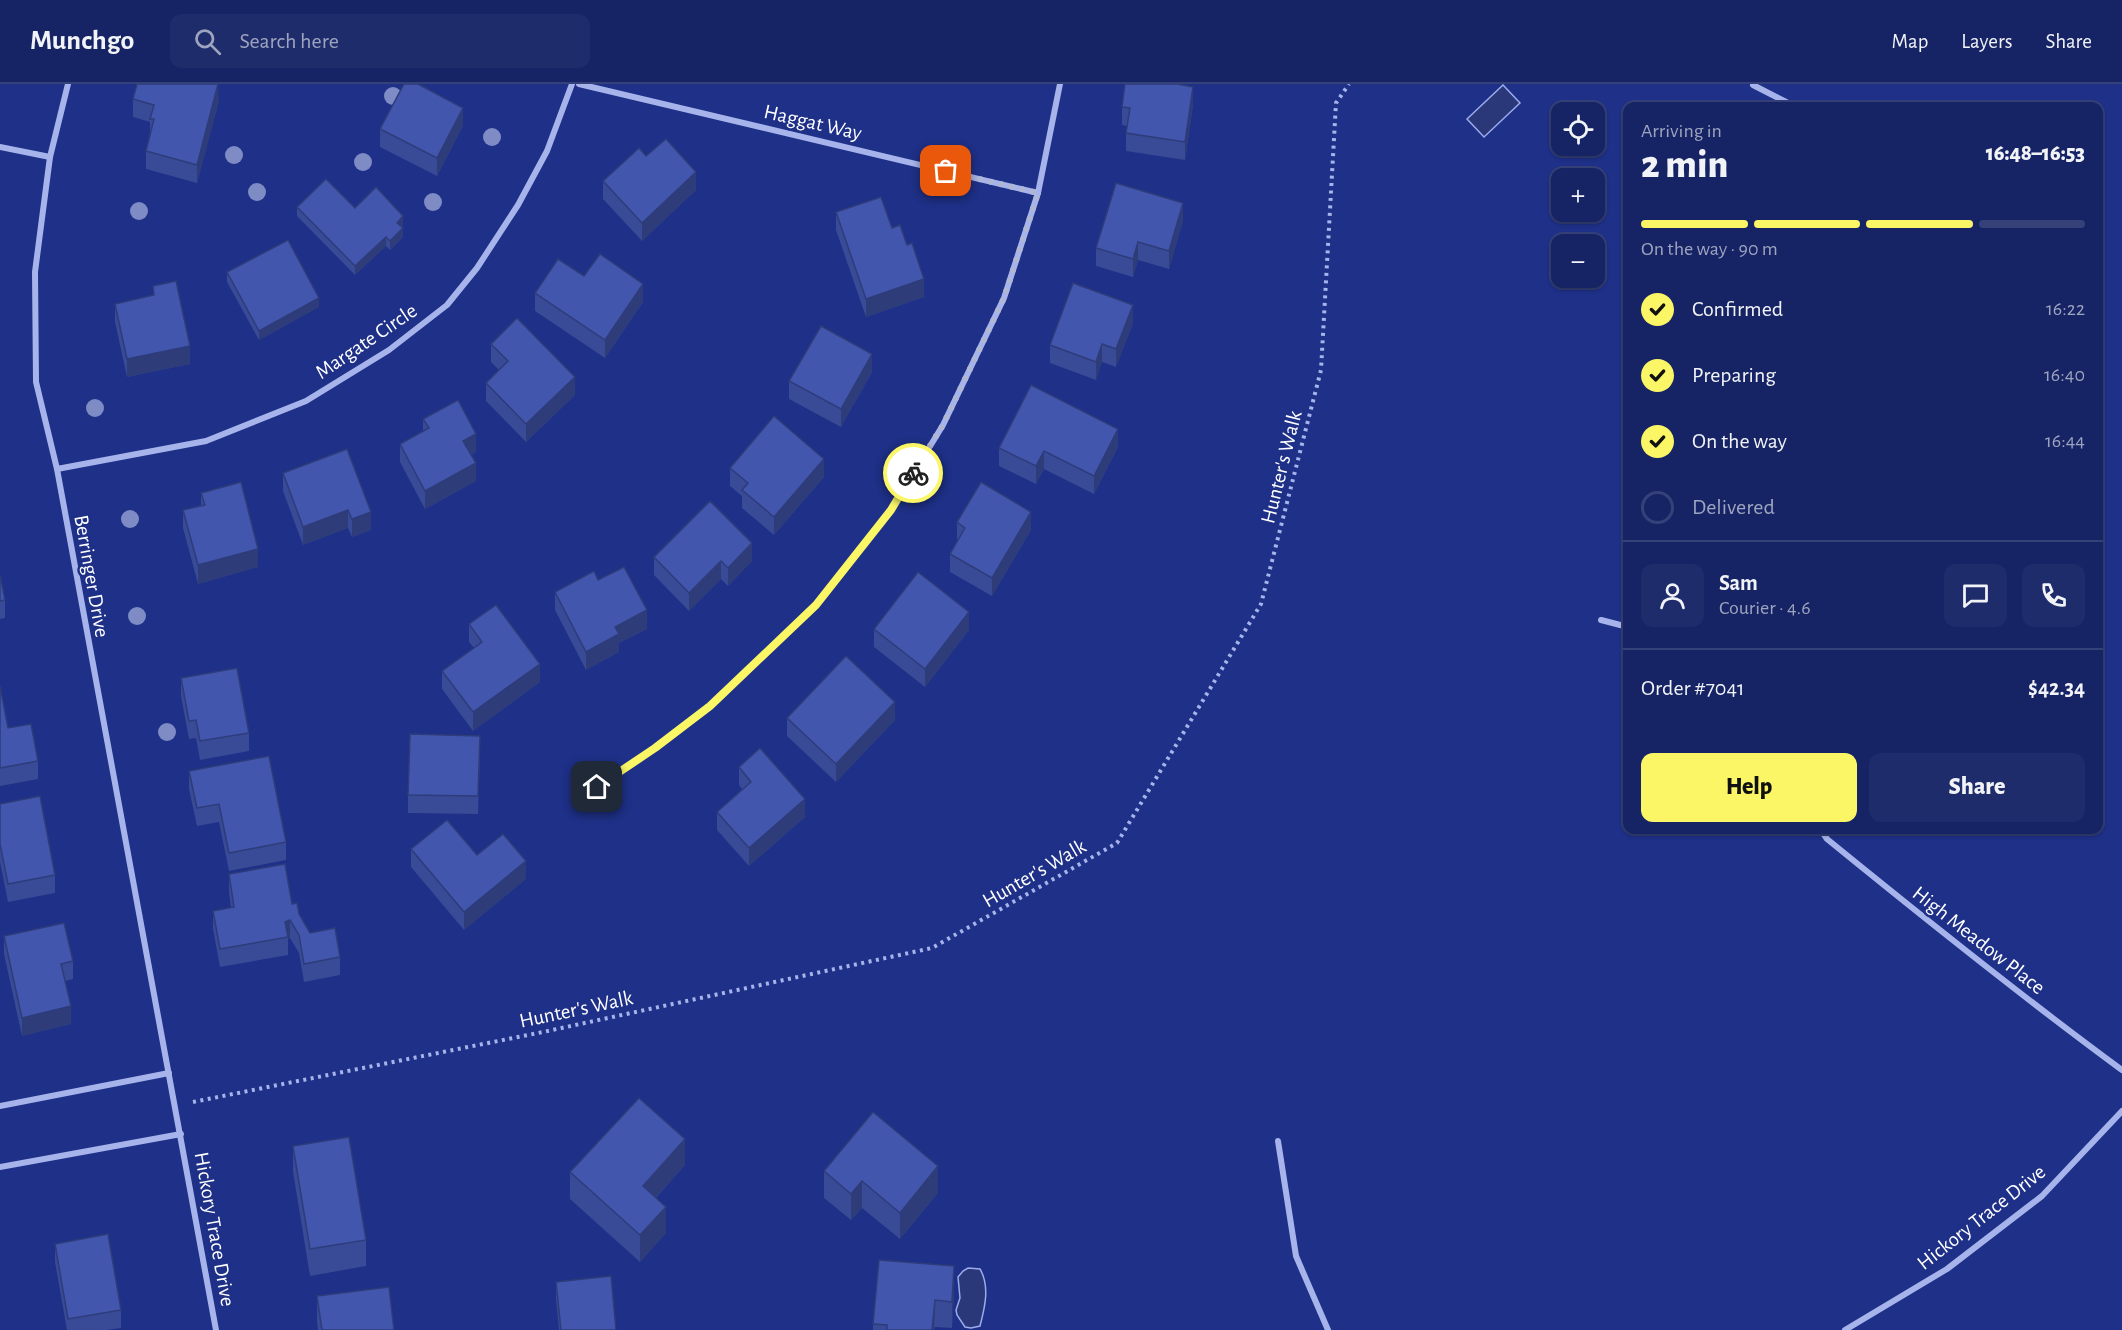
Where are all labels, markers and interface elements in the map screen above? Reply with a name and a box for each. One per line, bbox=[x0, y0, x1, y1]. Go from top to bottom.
search box bbox=[170, 14, 590, 68]
icon: search bbox=[191, 25, 224, 58]
text: Munchgo bbox=[30, 27, 134, 55]
text: Search here bbox=[239, 30, 339, 52]
text: Map bbox=[1892, 31, 1928, 52]
text: Layers bbox=[1961, 31, 2012, 52]
text: Share bbox=[2045, 31, 2092, 52]
street label: Haggat Way bbox=[762, 101, 864, 144]
map controls bbox=[1551, 102, 1605, 288]
button: locate bbox=[1551, 102, 1605, 156]
text: Arriving in bbox=[1641, 121, 1722, 141]
text: 16:48–16:53 bbox=[1986, 142, 2085, 164]
pin bbox=[920, 145, 971, 196]
text: 2 min bbox=[1641, 146, 1728, 185]
icon: bag bbox=[929, 154, 962, 187]
button: + bbox=[1551, 168, 1605, 222]
button: − bbox=[1551, 234, 1605, 288]
text: On the way · 90 m bbox=[1641, 239, 1778, 259]
icon: check bbox=[1641, 293, 1674, 326]
text: Confirmed bbox=[1692, 298, 1783, 320]
text: 16:22 bbox=[2046, 299, 2085, 319]
street label: Margate Circle bbox=[312, 300, 421, 383]
icon: check bbox=[1641, 359, 1674, 392]
text: Preparing bbox=[1692, 364, 1776, 386]
text: 16:40 bbox=[2044, 365, 2085, 385]
street label: Hunter's Walk bbox=[1257, 408, 1306, 526]
icon: check bbox=[1641, 425, 1674, 458]
text: On the way bbox=[1692, 430, 1787, 452]
text: 16:44 bbox=[2045, 431, 2085, 451]
courier bbox=[883, 443, 943, 503]
icon: bike bbox=[897, 457, 930, 490]
text: Delivered bbox=[1692, 496, 1775, 518]
street label: Berringer Drive bbox=[70, 513, 113, 639]
button: person bbox=[1641, 564, 1704, 627]
button: chat bbox=[1944, 564, 2007, 627]
button: phone bbox=[2022, 564, 2085, 627]
text: Sam bbox=[1719, 572, 1758, 594]
text: Courier · 4.6 bbox=[1719, 598, 1811, 618]
text: Order #7041 bbox=[1641, 677, 1745, 699]
text: $42.34 bbox=[2028, 677, 2085, 699]
button: Help bbox=[1641, 753, 1857, 822]
button: Share bbox=[1869, 753, 2085, 822]
pin bbox=[571, 761, 622, 812]
icon: home bbox=[580, 770, 613, 803]
street label: Hunter's Walk bbox=[979, 835, 1090, 911]
street label: High Meadow Place bbox=[1909, 882, 2049, 998]
street label: Hunter's Walk bbox=[517, 987, 635, 1032]
street label: Hickory Trace Drive bbox=[191, 1150, 238, 1308]
street label: Hickory Trace Drive bbox=[1913, 1161, 2049, 1274]

